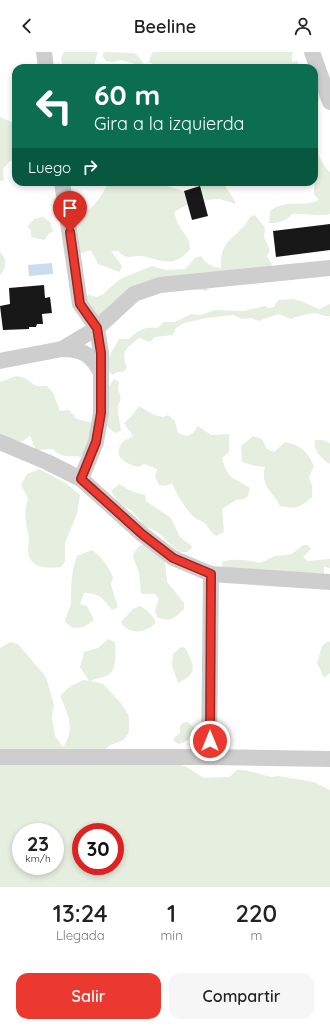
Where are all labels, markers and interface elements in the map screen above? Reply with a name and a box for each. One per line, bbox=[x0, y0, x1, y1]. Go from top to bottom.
icon: back bbox=[16, 15, 38, 37]
text: Beeline bbox=[134, 15, 196, 38]
icon: person bbox=[292, 15, 314, 37]
text: 60 m bbox=[94, 77, 160, 112]
icon: left bbox=[28, 80, 80, 132]
text: Gira a la izquierda bbox=[94, 112, 245, 135]
icon: right bbox=[79, 156, 101, 178]
text: Luego bbox=[28, 158, 71, 177]
pin bbox=[53, 191, 87, 232]
icon: arrive bbox=[59, 197, 81, 219]
position arrow bbox=[189, 720, 231, 762]
speed limit sign: 30 bbox=[72, 823, 124, 875]
text: 23 bbox=[27, 831, 49, 856]
text: km/h bbox=[25, 852, 51, 865]
text: 13:24 bbox=[53, 898, 108, 928]
text: 1 bbox=[167, 898, 176, 928]
text: 220 bbox=[235, 898, 277, 928]
text: Llegada bbox=[56, 927, 105, 943]
text: min bbox=[161, 927, 183, 943]
text: m bbox=[250, 927, 262, 943]
button: Salir bbox=[16, 973, 161, 1019]
button: Compartir bbox=[169, 973, 314, 1019]

